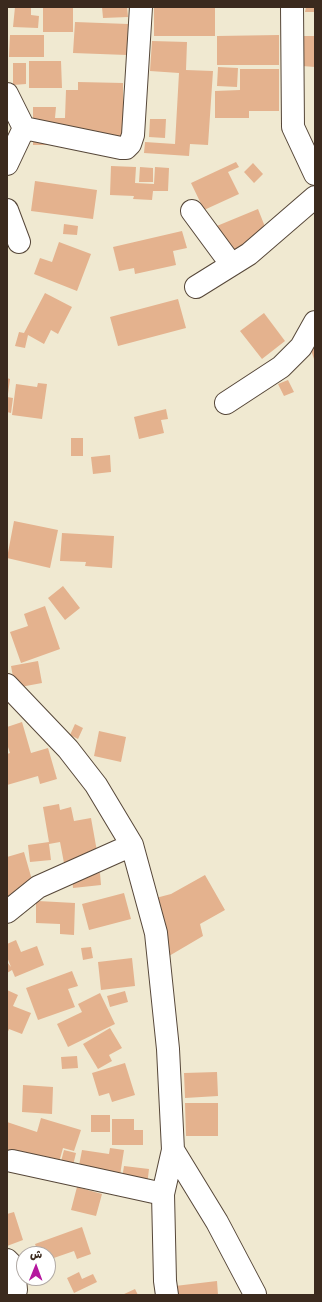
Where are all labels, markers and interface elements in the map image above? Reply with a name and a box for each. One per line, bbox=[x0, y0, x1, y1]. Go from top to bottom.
north arrow bbox=[16, 1246, 56, 1286]
text: ش bbox=[30, 1247, 42, 1262]

